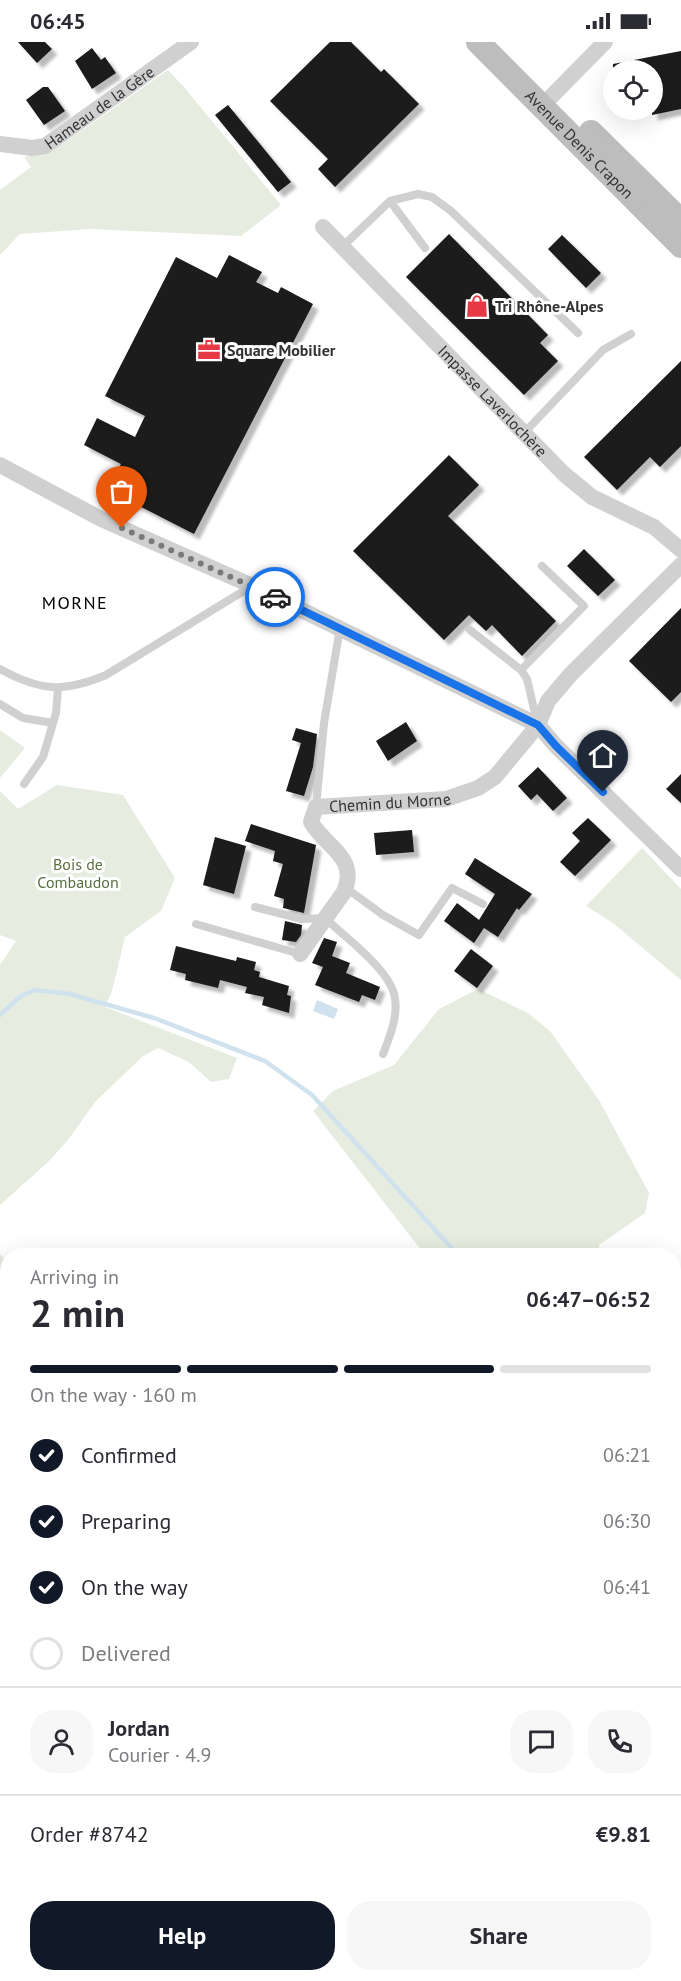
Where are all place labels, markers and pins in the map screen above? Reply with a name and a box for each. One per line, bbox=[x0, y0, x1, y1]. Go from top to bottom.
shop icon: Tri Rhône-Alpes bbox=[464, 293, 490, 319]
place label: Tri Rhône-Alpes bbox=[495, 296, 604, 316]
office icon: Square Mobilier bbox=[196, 337, 222, 363]
place label: Square Mobilier bbox=[227, 340, 336, 360]
pin bbox=[96, 466, 147, 528]
pin bbox=[577, 730, 628, 792]

